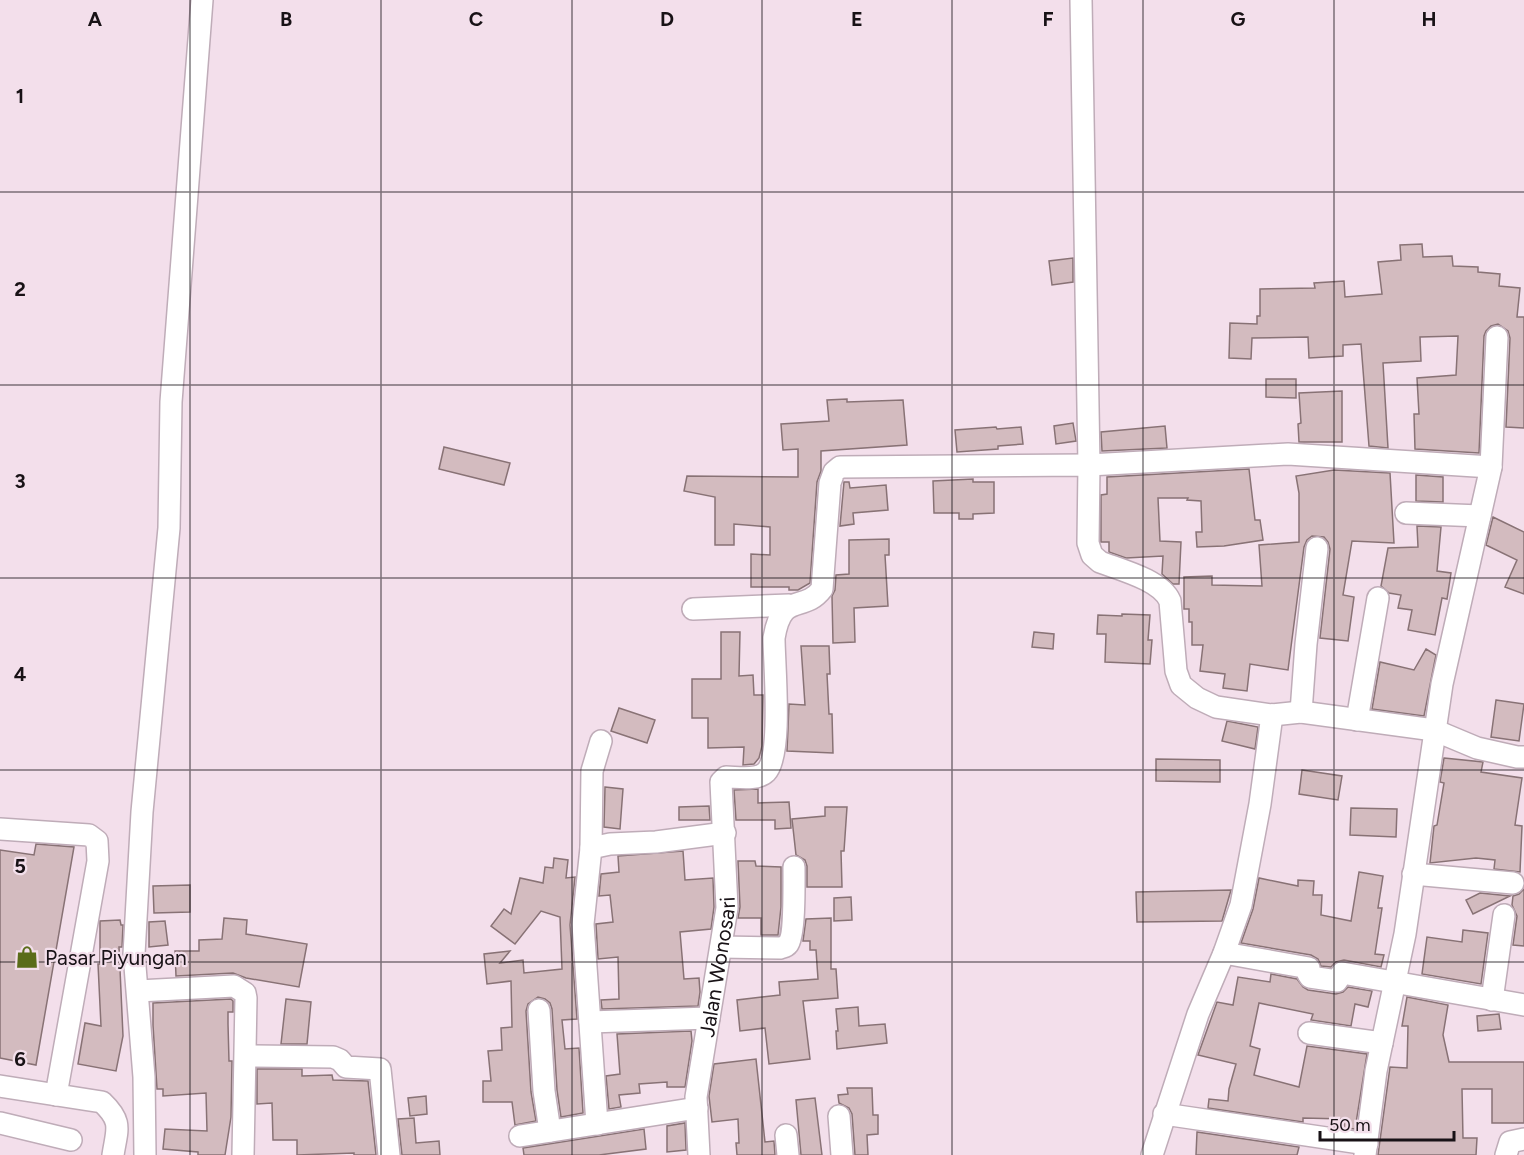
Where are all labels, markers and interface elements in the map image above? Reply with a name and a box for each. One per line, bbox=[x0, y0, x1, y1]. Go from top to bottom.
text: A bbox=[88, 7, 103, 31]
text: B bbox=[280, 7, 292, 31]
text: C bbox=[469, 7, 483, 31]
text: D bbox=[660, 7, 674, 31]
text: E bbox=[851, 7, 863, 31]
text: F bbox=[1042, 7, 1054, 31]
text: G bbox=[1231, 7, 1246, 31]
text: H bbox=[1422, 7, 1437, 31]
text: 1 bbox=[16, 84, 24, 108]
text: 2 bbox=[14, 277, 26, 301]
text: 3 bbox=[14, 469, 26, 493]
text: 4 bbox=[14, 662, 27, 686]
text: 5 bbox=[14, 854, 26, 878]
street label: Jalan Wonosari bbox=[694, 896, 740, 1039]
shop icon: Pasar Piyungan bbox=[14, 944, 40, 970]
place label: Pasar Piyungan bbox=[45, 945, 187, 970]
text: 6 bbox=[14, 1047, 26, 1071]
scale bar bbox=[1320, 1104, 1454, 1142]
text: 50 m bbox=[1329, 1114, 1371, 1136]

